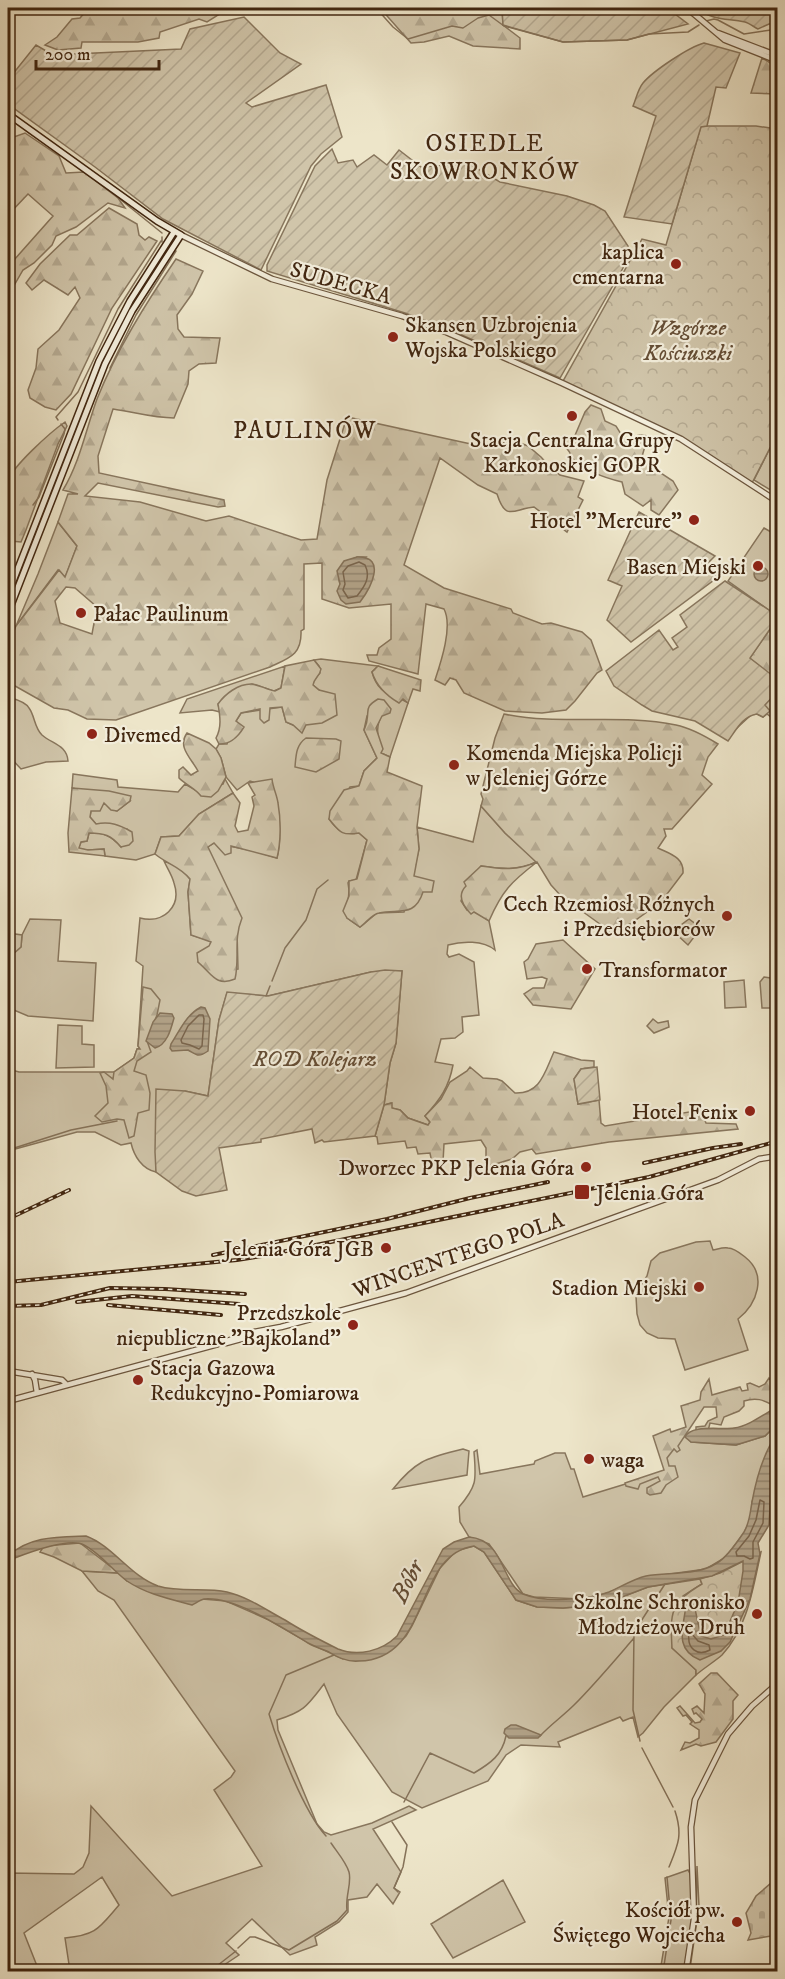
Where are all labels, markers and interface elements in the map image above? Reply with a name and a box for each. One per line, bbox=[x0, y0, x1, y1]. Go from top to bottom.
scale bar bbox=[36, 33, 159, 71]
text: 200 m bbox=[45, 44, 91, 66]
district label: OSIEDLE SKOWRONKÓW bbox=[390, 129, 580, 187]
place label: kaplica cmentarna bbox=[572, 239, 665, 291]
street label: SUDECKA bbox=[287, 256, 395, 311]
marker: kaplica cmentarna bbox=[669, 257, 683, 271]
place label: Skansen Uzbrojenia Wojska Polskiego bbox=[404, 312, 578, 364]
park label: Wzgórze Kościuszki bbox=[643, 315, 733, 367]
marker: Skansen Uzbrojenia Wojska Polskiego bbox=[386, 330, 400, 344]
marker: Stacja Centralna Grupy Karkonoskiej GOPR bbox=[565, 409, 579, 423]
district label: PAULINÓW bbox=[233, 415, 377, 446]
place label: Stacja Centralna Grupy Karkonoskiej GOPR bbox=[470, 427, 675, 479]
place label: Hotel "Mercure" bbox=[529, 508, 682, 535]
marker: Hotel "Mercure" bbox=[687, 513, 701, 527]
place label: Basen Miejski bbox=[626, 554, 746, 581]
marker: Basen Miejski bbox=[751, 559, 765, 573]
place label: Pałac Paulinum bbox=[93, 601, 229, 628]
marker: Pałac Paulinum bbox=[74, 606, 88, 620]
place label: Divemed bbox=[104, 722, 181, 749]
marker: Divemed bbox=[85, 727, 99, 741]
place label: Komenda Miejska Policji w Jeleniej Górze bbox=[465, 740, 682, 792]
marker: Komenda Miejska Policji w Jeleniej Górze bbox=[447, 758, 461, 772]
place label: Cech Rzemiosł Różnych i Przedsiębiorców bbox=[503, 891, 715, 943]
marker: Cech Rzemiosł Różnych i Przedsiębiorców bbox=[720, 909, 734, 923]
place label: Transformator bbox=[599, 957, 728, 984]
marker: Transformator bbox=[580, 962, 594, 976]
park label: ROD Kolejarz bbox=[252, 1046, 377, 1073]
place label: Hotel Fenix bbox=[632, 1099, 738, 1126]
marker: Hotel Fenix bbox=[743, 1104, 757, 1118]
place label: Dworzec PKP Jelenia Góra bbox=[338, 1155, 575, 1182]
marker: Dworzec PKP Jelenia Góra bbox=[579, 1160, 593, 1174]
place label: Jelenia Góra bbox=[594, 1180, 705, 1207]
marker: Jelenia Góra bbox=[573, 1183, 591, 1201]
street label: WINCENTEGO POLA bbox=[348, 1206, 569, 1305]
place label: Jelenia Góra JGB bbox=[222, 1236, 374, 1263]
marker: Jelenia Góra JGB bbox=[379, 1241, 393, 1255]
place label: Stadion Miejski bbox=[551, 1275, 687, 1302]
marker: Stadion Miejski bbox=[692, 1280, 706, 1294]
place label: Przedszkole niepubliczne "Bajkoland" bbox=[116, 1300, 341, 1352]
marker: Przedszkole niepubliczne "Bajkoland" bbox=[346, 1318, 360, 1332]
place label: Stacja Gazowa Redukcyjno-Pomiarowa bbox=[150, 1355, 360, 1407]
marker: Stacja Gazowa Redukcyjno-Pomiarowa bbox=[131, 1373, 145, 1387]
place label: waga bbox=[600, 1447, 645, 1474]
marker: waga bbox=[582, 1452, 596, 1466]
water label: Bóbr bbox=[384, 1553, 432, 1609]
place label: Szkolne Schronisko Młodzieżowe Druh bbox=[574, 1589, 745, 1641]
marker: Szkolne Schronisko Młodzieżowe Druh bbox=[750, 1607, 764, 1621]
place label: Kościół pw. Świętego Wojciecha bbox=[553, 1897, 726, 1949]
marker: Kościół pw. Świętego Wojciecha bbox=[730, 1915, 744, 1929]

